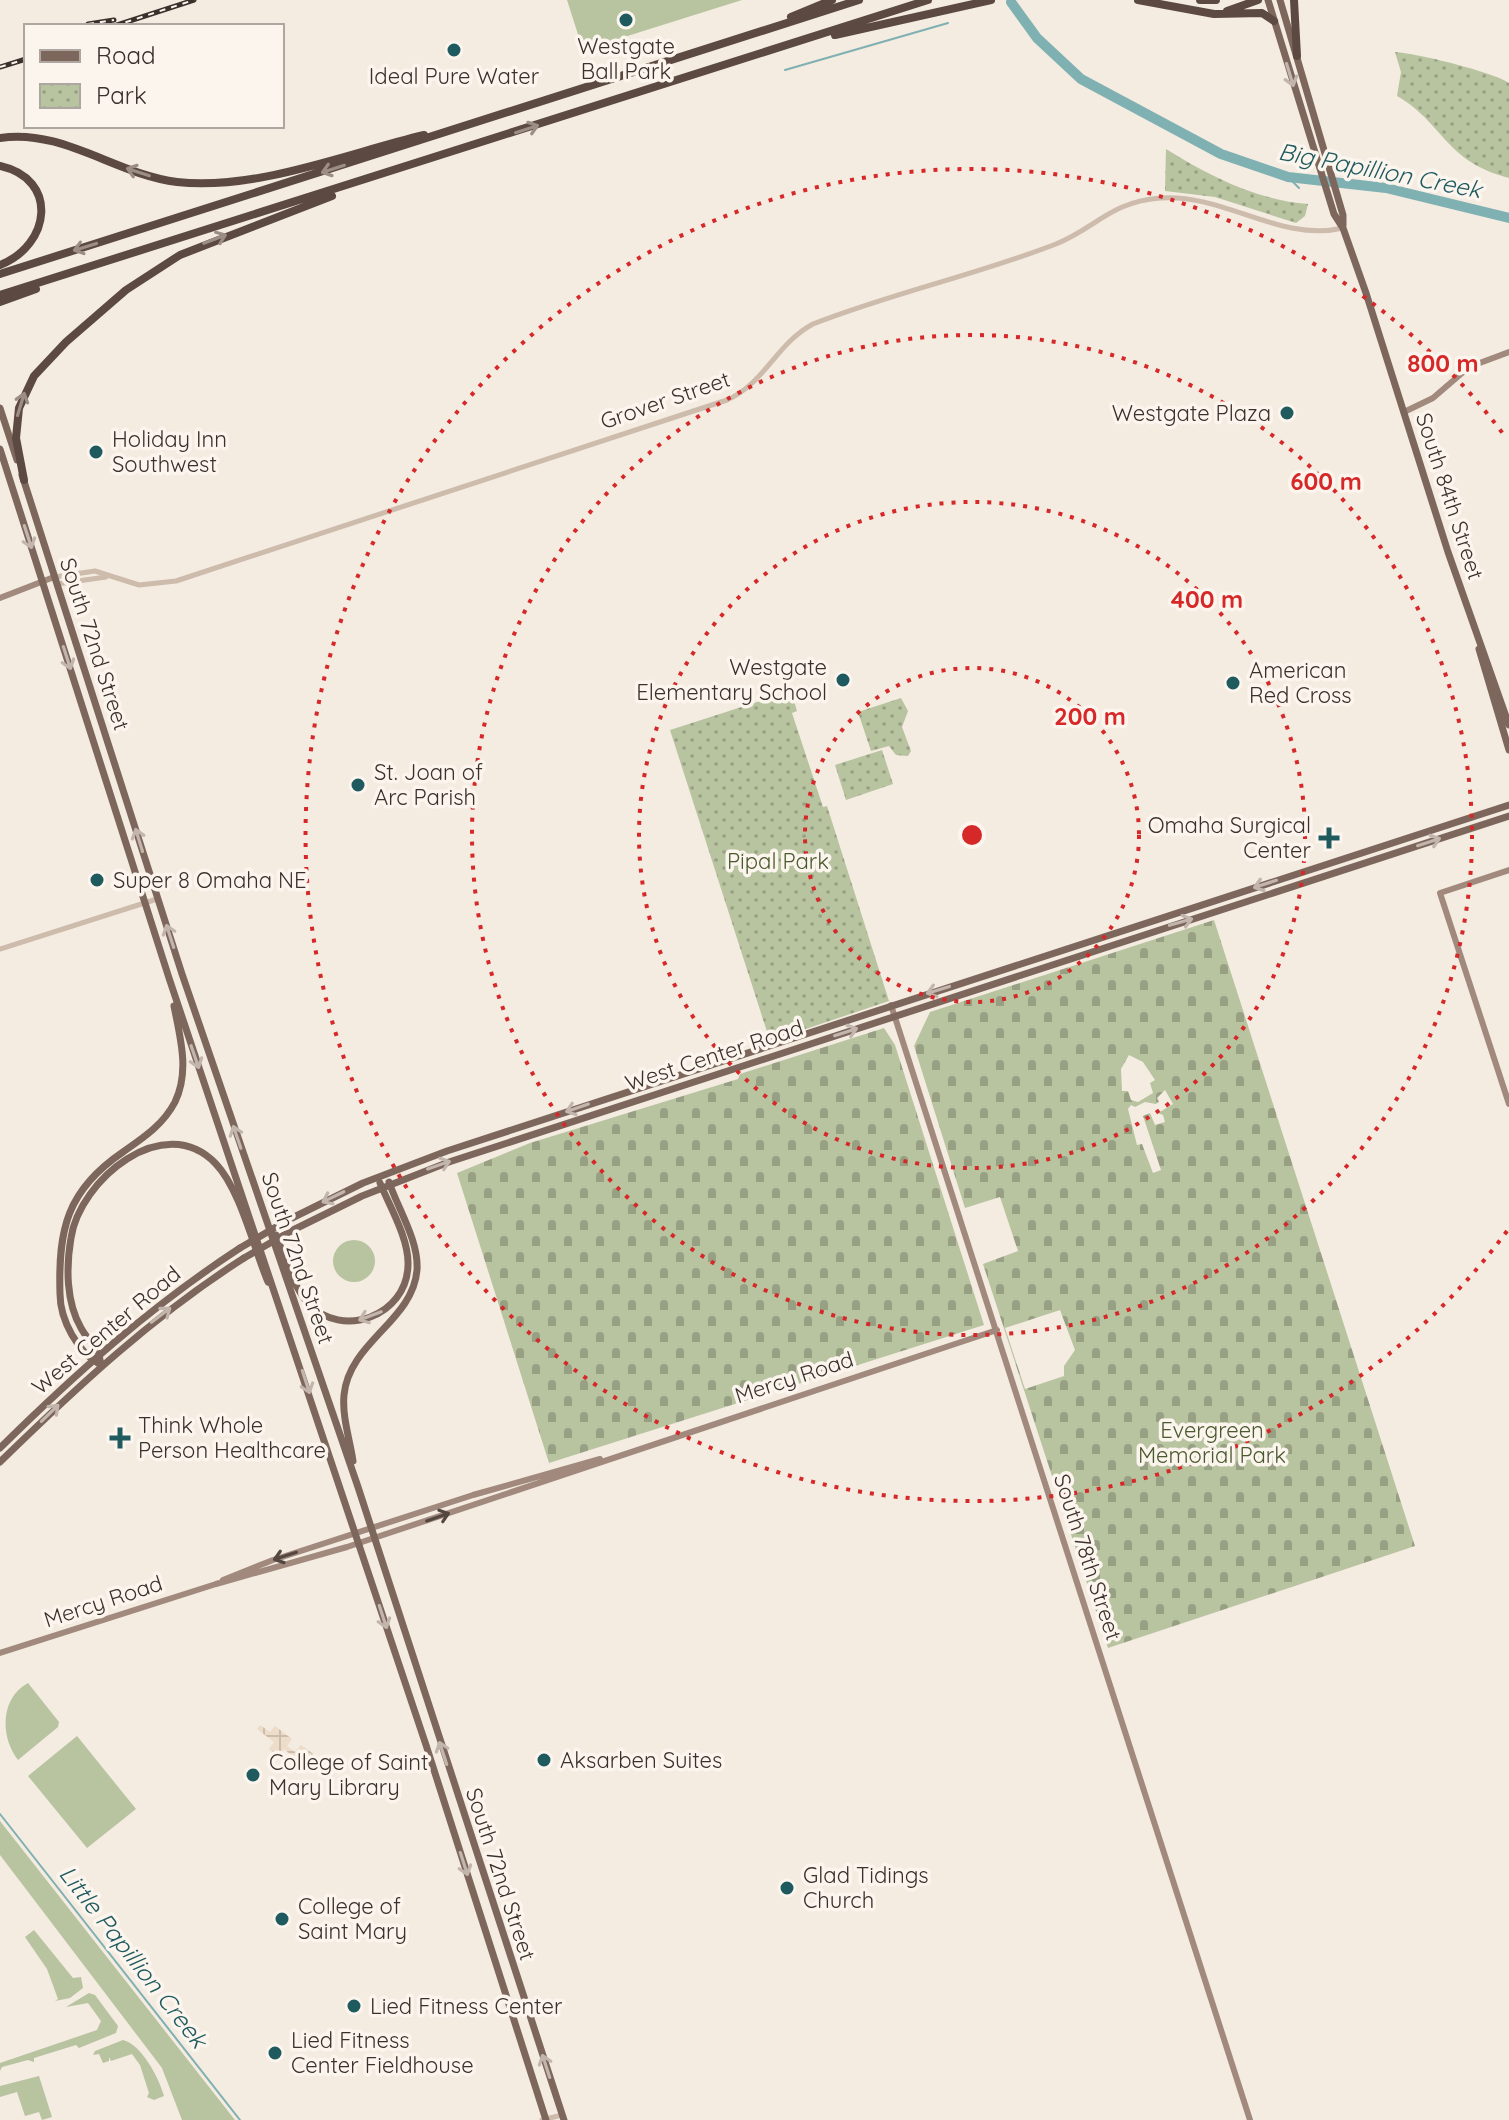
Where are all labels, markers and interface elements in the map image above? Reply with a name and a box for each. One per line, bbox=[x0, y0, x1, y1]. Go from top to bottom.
marker: Westgate Ball Park bbox=[617, 11, 635, 29]
legend bbox=[24, 24, 284, 128]
place label: Westgate Ball Park bbox=[577, 32, 675, 85]
text: Road bbox=[96, 40, 156, 70]
marker: Ideal Pure Water bbox=[445, 41, 463, 59]
one-way arrow bbox=[1283, 61, 1298, 87]
place label: Ideal Pure Water bbox=[369, 62, 540, 90]
text: Park bbox=[96, 80, 147, 110]
one-way arrow bbox=[514, 121, 539, 135]
water label: Big Papillion Creek bbox=[1276, 136, 1486, 205]
one-way arrow bbox=[321, 163, 346, 177]
one-way arrow bbox=[126, 164, 151, 179]
one-way arrow bbox=[202, 231, 227, 245]
one-way arrow bbox=[73, 241, 98, 255]
text: 800 m bbox=[1407, 348, 1479, 378]
street label: Grover Street bbox=[597, 365, 733, 435]
one-way arrow bbox=[15, 392, 29, 417]
place label: Westgate Plaza bbox=[1112, 399, 1271, 427]
marker: Westgate Plaza bbox=[1278, 404, 1296, 422]
street label: South 84th Street bbox=[1410, 409, 1490, 583]
place label: Holiday Inn Southwest bbox=[112, 425, 227, 478]
marker: Holiday Inn Southwest bbox=[87, 443, 105, 461]
text: 600 m bbox=[1290, 466, 1362, 496]
one-way arrow bbox=[21, 524, 36, 549]
street label: South 72nd Street bbox=[54, 554, 136, 734]
text: 400 m bbox=[1171, 584, 1243, 614]
one-way arrow bbox=[60, 646, 75, 671]
place label: Westgate Elementary School bbox=[636, 653, 827, 706]
place label: American Red Cross bbox=[1249, 656, 1352, 709]
marker: Westgate Elementary School bbox=[834, 671, 852, 689]
marker: American Red Cross bbox=[1224, 674, 1242, 692]
text: 200 m bbox=[1054, 701, 1126, 731]
place label: St. Joan of Arc Parish bbox=[374, 758, 483, 811]
marker: St. Joan of Arc Parish bbox=[349, 776, 367, 794]
place label: Omaha Surgical Center bbox=[1148, 811, 1312, 864]
centre of rings bbox=[958, 821, 986, 849]
marker: Omaha Surgical Center bbox=[1318, 827, 1340, 849]
one-way arrow bbox=[131, 828, 146, 853]
one-way arrow bbox=[1416, 834, 1441, 849]
park label: Pipal Park bbox=[727, 847, 829, 875]
place label: Super 8 Omaha NE bbox=[113, 866, 307, 894]
marker: Super 8 Omaha NE bbox=[88, 871, 106, 889]
one-way arrow bbox=[1252, 877, 1278, 892]
one-way arrow bbox=[1168, 914, 1194, 929]
one-way arrow bbox=[161, 924, 176, 949]
one-way arrow bbox=[925, 983, 951, 998]
street label: West Center Road bbox=[621, 1013, 807, 1097]
one-way arrow bbox=[833, 1023, 858, 1038]
one-way arrow bbox=[189, 1044, 204, 1069]
one-way arrow bbox=[565, 1101, 590, 1116]
one-way arrow bbox=[228, 1125, 243, 1150]
one-way arrow bbox=[426, 1157, 451, 1171]
street label: South 72nd Street bbox=[255, 1168, 341, 1348]
one-way arrow bbox=[322, 1190, 346, 1205]
street label: West Center Road bbox=[26, 1260, 186, 1400]
one-way arrow bbox=[150, 1307, 171, 1324]
one-way arrow bbox=[358, 1310, 383, 1324]
street label: Mercy Road bbox=[731, 1345, 857, 1409]
one-way arrow bbox=[299, 1370, 314, 1395]
one-way arrow bbox=[40, 1405, 60, 1423]
place label: Think Whole Person Healthcare bbox=[138, 1411, 326, 1464]
park label: Evergreen Memorial Park bbox=[1138, 1416, 1286, 1469]
marker: Think Whole Person Healthcare bbox=[109, 1427, 131, 1449]
street label: South 78th Street bbox=[1048, 1470, 1128, 1644]
one-way arrow bbox=[425, 1509, 450, 1523]
one-way arrow bbox=[273, 1549, 299, 1564]
street label: Mercy Road bbox=[40, 1569, 166, 1633]
one-way arrow bbox=[377, 1604, 392, 1629]
one-way arrow bbox=[434, 1740, 449, 1765]
place label: Aksarben Suites bbox=[560, 1746, 722, 1774]
place label: College of Saint Mary Library bbox=[269, 1748, 428, 1801]
marker: Aksarben Suites bbox=[535, 1751, 553, 1769]
marker: College of Saint Mary Library bbox=[244, 1766, 262, 1784]
street label: South 72nd Street bbox=[460, 1784, 542, 1964]
one-way arrow bbox=[458, 1851, 473, 1876]
water label: Little Papillion Creek bbox=[53, 1859, 216, 2055]
place label: Glad Tidings Church bbox=[803, 1861, 929, 1914]
marker: Glad Tidings Church bbox=[778, 1879, 796, 1897]
place label: College of Saint Mary bbox=[298, 1892, 407, 1945]
marker: College of Saint Mary bbox=[273, 1910, 291, 1928]
place label: Lied Fitness Center bbox=[370, 1992, 563, 2020]
marker: Lied Fitness Center bbox=[345, 1997, 363, 2015]
place label: Lied Fitness Center Fieldhouse bbox=[291, 2026, 474, 2079]
marker: Lied Fitness Center Fieldhouse bbox=[266, 2044, 284, 2062]
one-way arrow bbox=[538, 2054, 553, 2080]

